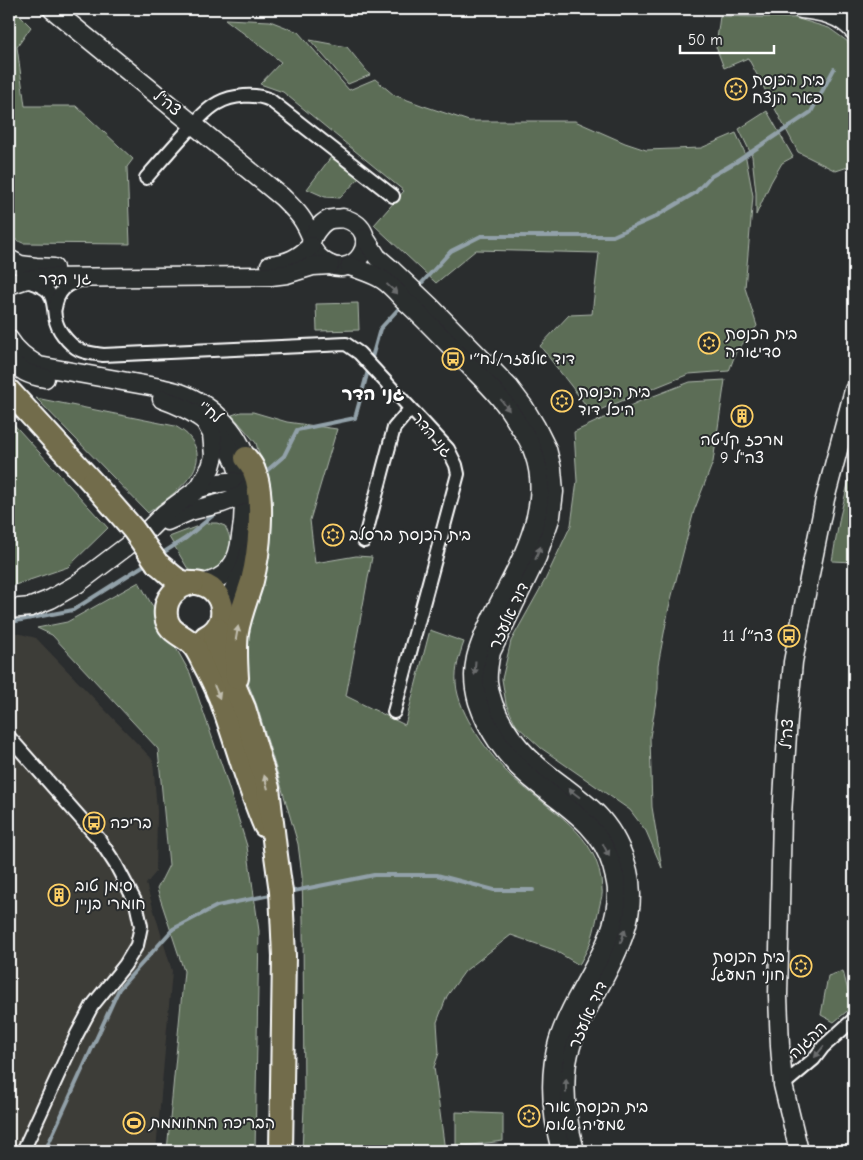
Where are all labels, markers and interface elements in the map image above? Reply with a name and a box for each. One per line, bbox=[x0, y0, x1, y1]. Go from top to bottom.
scale bar bbox=[680, 22, 774, 54]
text: 50 m bbox=[688, 31, 723, 49]
place label: בית הכנסת פאר הנצח bbox=[752, 71, 824, 107]
synagogue icon: בית הכנסת פאר הנצח bbox=[724, 77, 748, 101]
street label: צה"ל bbox=[150, 87, 184, 119]
street label: גני הדר bbox=[39, 270, 92, 288]
one-way arrow bbox=[386, 283, 398, 295]
place label: בית הכנסת סדיגורה bbox=[725, 325, 797, 361]
synagogue icon: בית הכנסת סדיגורה bbox=[697, 331, 721, 355]
bus stop icon: דוד אלעזר/לח״י bbox=[441, 347, 465, 371]
place label: דוד אלעזר/לח״י bbox=[469, 350, 575, 368]
place label: בית הכנסת היכל דוד bbox=[578, 383, 650, 419]
district label: גני הדר bbox=[342, 384, 405, 405]
synagogue icon: בית הכנסת היכל דוד bbox=[550, 389, 574, 413]
street label: לח"י bbox=[195, 397, 226, 427]
one-way arrow bbox=[500, 398, 511, 411]
building icon: מרכז קליטה צה"ל 9 bbox=[730, 404, 754, 428]
street label: גני הדר bbox=[408, 409, 456, 461]
place label: מרכז קליטה צה"ל 9 bbox=[700, 431, 784, 467]
synagogue icon: בית הכנסת ברסלב bbox=[321, 523, 345, 547]
place label: בית הכנסת ברסלב bbox=[349, 526, 471, 544]
one-way arrow bbox=[534, 545, 542, 560]
street label: דוד אלעזר bbox=[486, 580, 532, 652]
one-way arrow bbox=[234, 624, 242, 640]
bus stop icon: צה״ל 11 bbox=[777, 624, 801, 648]
place label: צה״ל 11 bbox=[722, 627, 773, 645]
one-way arrow bbox=[470, 661, 478, 677]
one-way arrow bbox=[214, 685, 222, 699]
street label: צה"ל bbox=[777, 718, 797, 750]
one-way arrow bbox=[262, 775, 270, 790]
one-way arrow bbox=[568, 788, 581, 799]
bus stop icon: בריכה bbox=[82, 811, 106, 835]
place label: בריכה bbox=[110, 814, 152, 832]
one-way arrow bbox=[602, 842, 610, 857]
place label: סימן טוב חומרי בניין bbox=[75, 877, 146, 913]
building icon: סימן טוב חומרי בניין bbox=[47, 883, 71, 907]
one-way arrow bbox=[620, 928, 628, 943]
place label: בית הכנסת חוני המעגל bbox=[710, 948, 785, 984]
synagogue icon: בית הכנסת חוני המעגל bbox=[789, 954, 813, 978]
street label: דוד אלעזר bbox=[565, 978, 611, 1052]
street label: ההגנה bbox=[785, 1018, 831, 1062]
one-way arrow bbox=[814, 1046, 825, 1059]
one-way arrow bbox=[562, 1078, 570, 1094]
place label: בית הכנסת אור שמעיה שלום bbox=[545, 1098, 648, 1134]
synagogue icon: בית הכנסת אור שמעיה שלום bbox=[517, 1104, 541, 1128]
sports icon: הבריכה המחוממת bbox=[122, 1111, 146, 1135]
place label: הבריכה המחוממת bbox=[148, 1114, 275, 1132]

